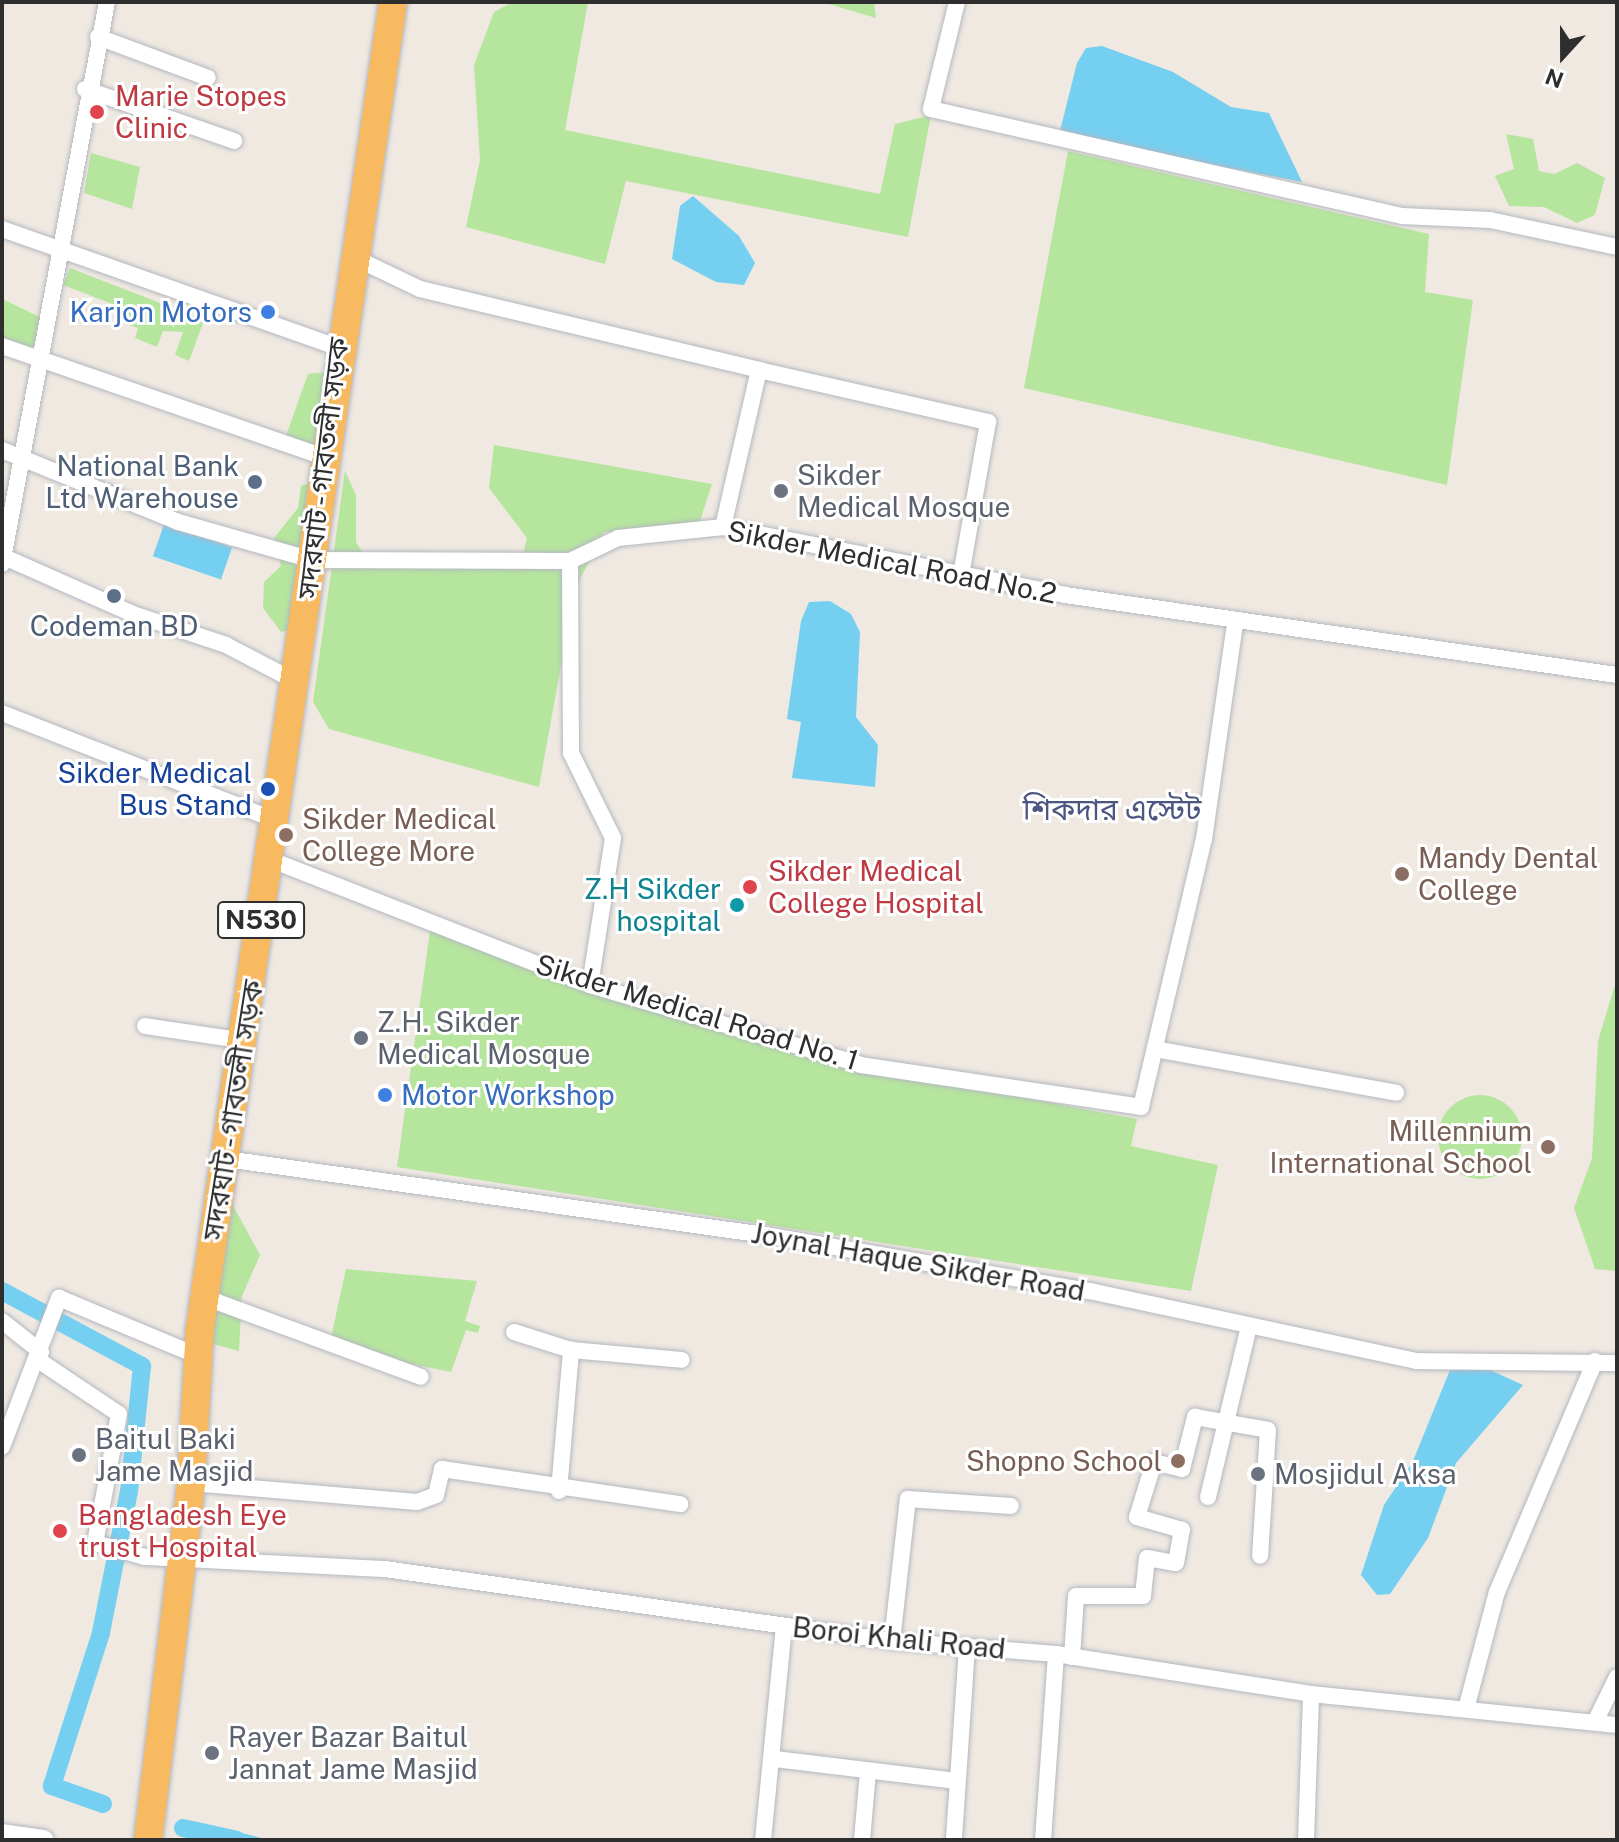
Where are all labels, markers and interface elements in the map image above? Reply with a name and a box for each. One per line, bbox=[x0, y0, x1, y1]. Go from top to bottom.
north arrow bbox=[1523, 16, 1603, 96]
text: N bbox=[1542, 63, 1567, 94]
place label: Marie Stopes Clinic bbox=[115, 79, 287, 145]
marker: Marie Stopes Clinic bbox=[86, 101, 108, 123]
place label: Karjon Motors bbox=[69, 295, 252, 329]
marker: Karjon Motors bbox=[259, 303, 277, 321]
street label: সদরঘাট - গাবতলী সড়ক bbox=[290, 332, 356, 604]
place label: National Bank Ltd Warehouse bbox=[44, 449, 239, 515]
place label: Sikder Medical Mosque bbox=[797, 458, 1010, 524]
marker: National Bank Ltd Warehouse bbox=[246, 473, 264, 491]
marker: Sikder Medical Mosque bbox=[772, 482, 790, 500]
street label: Sikder Medical Road No.2 bbox=[724, 514, 1060, 610]
marker: Codeman BD bbox=[105, 587, 123, 605]
place label: Codeman BD bbox=[30, 609, 198, 643]
place label: Sikder Medical Bus Stand bbox=[57, 756, 252, 822]
marker: Sikder Medical Bus Stand bbox=[259, 780, 277, 798]
district label: শিকদার এস্টেট bbox=[1023, 791, 1201, 827]
place label: Sikder Medical College More bbox=[302, 802, 497, 868]
marker: Sikder Medical College More bbox=[277, 826, 295, 844]
place label: Mandy Dental College bbox=[1418, 841, 1598, 907]
place label: Sikder Medical College Hospital bbox=[768, 854, 984, 920]
marker: Mandy Dental College bbox=[1393, 865, 1411, 883]
place label: Z.H Sikder hospital bbox=[584, 872, 721, 938]
marker: Sikder Medical College Hospital bbox=[739, 876, 761, 898]
marker: Z.H Sikder hospital bbox=[728, 896, 746, 914]
road number: N530 bbox=[217, 898, 305, 942]
street label: Sikder Medical Road No. 1 bbox=[532, 947, 862, 1077]
street label: সদরঘাট - গাবতলী সড়ক bbox=[195, 974, 271, 1246]
place label: Z.H. Sikder Medical Mosque bbox=[377, 1005, 590, 1071]
marker: Z.H. Sikder Medical Mosque bbox=[352, 1029, 370, 1047]
place label: Motor Workshop bbox=[401, 1078, 615, 1112]
marker: Motor Workshop bbox=[376, 1086, 394, 1104]
place label: Millennium International School bbox=[1270, 1114, 1532, 1180]
marker: Millennium International School bbox=[1539, 1138, 1557, 1156]
street label: Joynal Haque Sikder Road bbox=[748, 1216, 1088, 1308]
place label: Baitul Baki Jame Masjid bbox=[95, 1422, 254, 1488]
place label: Shopno School bbox=[966, 1444, 1162, 1478]
marker: Baitul Baki Jame Masjid bbox=[70, 1446, 88, 1464]
marker: Shopno School bbox=[1169, 1452, 1187, 1470]
place label: Mosjidul Aksa bbox=[1274, 1457, 1456, 1491]
marker: Mosjidul Aksa bbox=[1249, 1465, 1267, 1483]
place label: Bangladesh Eye trust Hospital bbox=[78, 1498, 287, 1564]
marker: Bangladesh Eye trust Hospital bbox=[49, 1520, 71, 1542]
street label: Boroi Khali Road bbox=[791, 1610, 1007, 1666]
place label: Rayer Bazar Baitul Jannat Jame Masjid bbox=[228, 1720, 478, 1786]
marker: Rayer Bazar Baitul Jannat Jame Masjid bbox=[203, 1744, 221, 1762]

